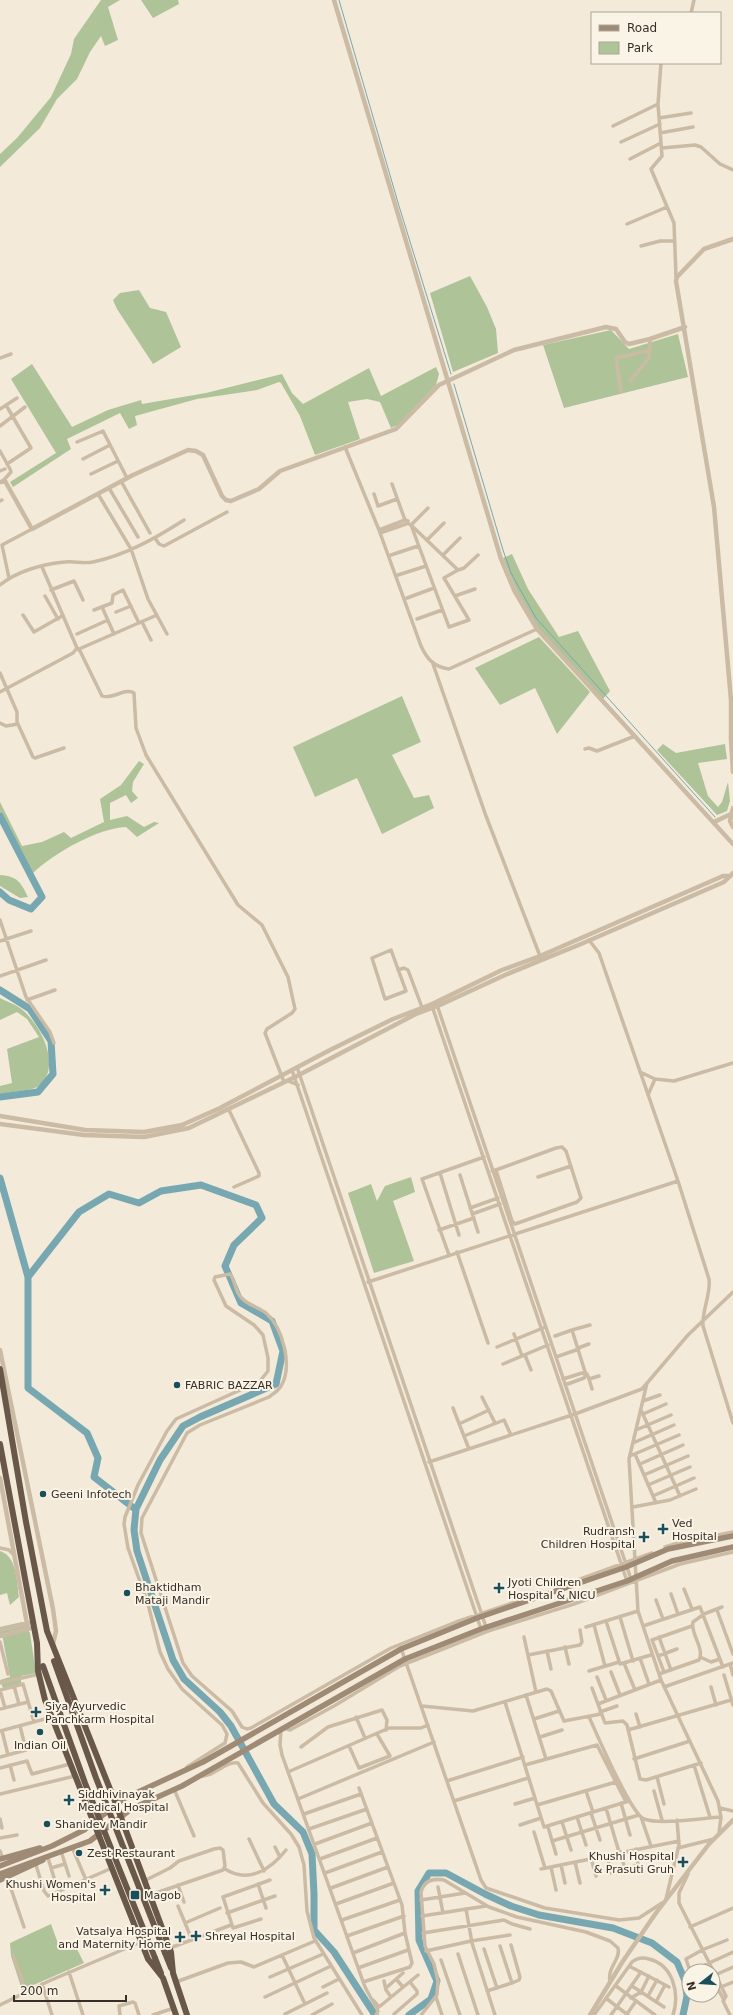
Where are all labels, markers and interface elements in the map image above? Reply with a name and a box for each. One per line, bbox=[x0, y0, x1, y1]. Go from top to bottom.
legend bbox=[591, 12, 721, 64]
text: Road bbox=[627, 21, 657, 35]
text: Park bbox=[627, 41, 653, 55]
place label: FABRIC BAZZAR bbox=[185, 1379, 273, 1392]
marker: FABRIC BAZZAR bbox=[172, 1380, 182, 1390]
place label: Geeni Infotech bbox=[51, 1488, 132, 1501]
marker: Geeni Infotech bbox=[38, 1489, 48, 1499]
place label: Ved Hospital bbox=[672, 1517, 717, 1543]
marker: Ved Hospital bbox=[657, 1523, 669, 1535]
place label: Rudransh Children Hospital bbox=[541, 1525, 635, 1551]
marker: Rudransh Children Hospital bbox=[638, 1531, 650, 1543]
place label: Jyoti Children Hospital & NICU bbox=[507, 1576, 596, 1602]
place label: Bhaktidham Mataji Mandir bbox=[135, 1581, 210, 1607]
marker: Jyoti Children Hospital & NICU bbox=[493, 1582, 505, 1594]
marker: Bhaktidham Mataji Mandir bbox=[122, 1588, 132, 1598]
place label: Siya Ayurvedic Panchkarm Hospital bbox=[45, 1700, 154, 1726]
marker: Siya Ayurvedic Panchkarm Hospital bbox=[30, 1706, 42, 1718]
marker: Indian Oil bbox=[35, 1727, 45, 1737]
place label: Indian Oil bbox=[14, 1739, 66, 1752]
place label: Siddhivinayak Medical Hospital bbox=[78, 1788, 169, 1814]
marker: Siddhivinayak Medical Hospital bbox=[63, 1794, 75, 1806]
place label: Shanidev Mandir bbox=[55, 1818, 148, 1831]
marker: Shanidev Mandir bbox=[42, 1819, 52, 1829]
place label: Zest Restaurant bbox=[87, 1847, 176, 1860]
marker: Zest Restaurant bbox=[74, 1848, 84, 1858]
place label: Khushi Hospital & Prasuti Gruh bbox=[589, 1850, 674, 1876]
marker: Khushi Hospital & Prasuti Gruh bbox=[677, 1856, 689, 1868]
place label: Khushi Women's Hospital bbox=[5, 1878, 96, 1904]
marker: Khushi Women's Hospital bbox=[99, 1884, 111, 1896]
marker: Magob bbox=[129, 1889, 141, 1901]
place label: Magob bbox=[144, 1889, 181, 1902]
place label: Vatsalya Hospital and Maternity Home bbox=[58, 1925, 171, 1951]
marker: Shreyal Hospital bbox=[190, 1930, 202, 1942]
place label: Shreyal Hospital bbox=[205, 1930, 295, 1943]
marker: Vatsalya Hospital and Maternity Home bbox=[174, 1931, 186, 1943]
north arrow bbox=[681, 1963, 721, 2003]
scale bar bbox=[14, 1977, 126, 2003]
text: N bbox=[684, 1979, 699, 1992]
text: 200 m bbox=[20, 1984, 58, 1998]

